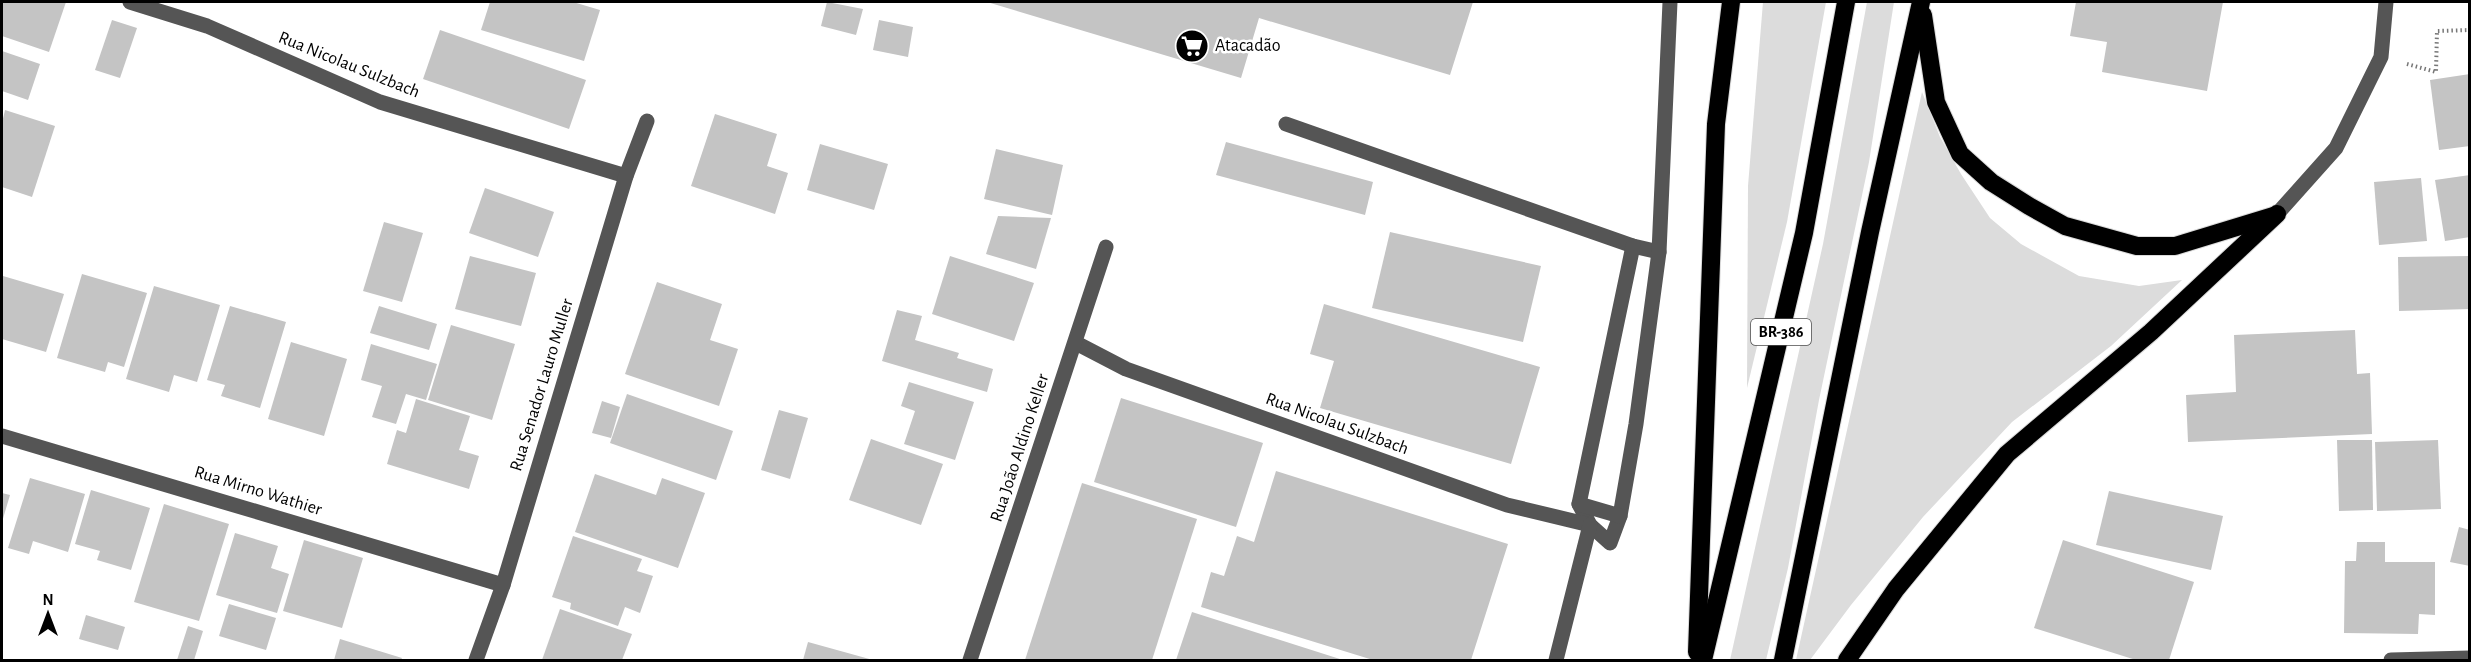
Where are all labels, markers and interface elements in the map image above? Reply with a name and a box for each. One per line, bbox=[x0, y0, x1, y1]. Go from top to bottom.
street label: Rua Nicolau Sulzbach bbox=[276, 28, 422, 102]
supermarket icon: Atacadão bbox=[1174, 28, 1210, 64]
place label: Atacadão bbox=[1215, 37, 1281, 55]
street label: Rua Senador Lauro Muller bbox=[507, 296, 577, 473]
road number: BR-386 bbox=[1751, 319, 1811, 345]
street label: Rua João Aldino Keller bbox=[988, 372, 1053, 524]
street label: Rua Nicolau Sulzbach bbox=[1263, 390, 1411, 458]
street label: Rua Mirno Wathier bbox=[192, 463, 324, 519]
north arrow bbox=[18, 584, 78, 644]
text: N bbox=[42, 592, 54, 608]

